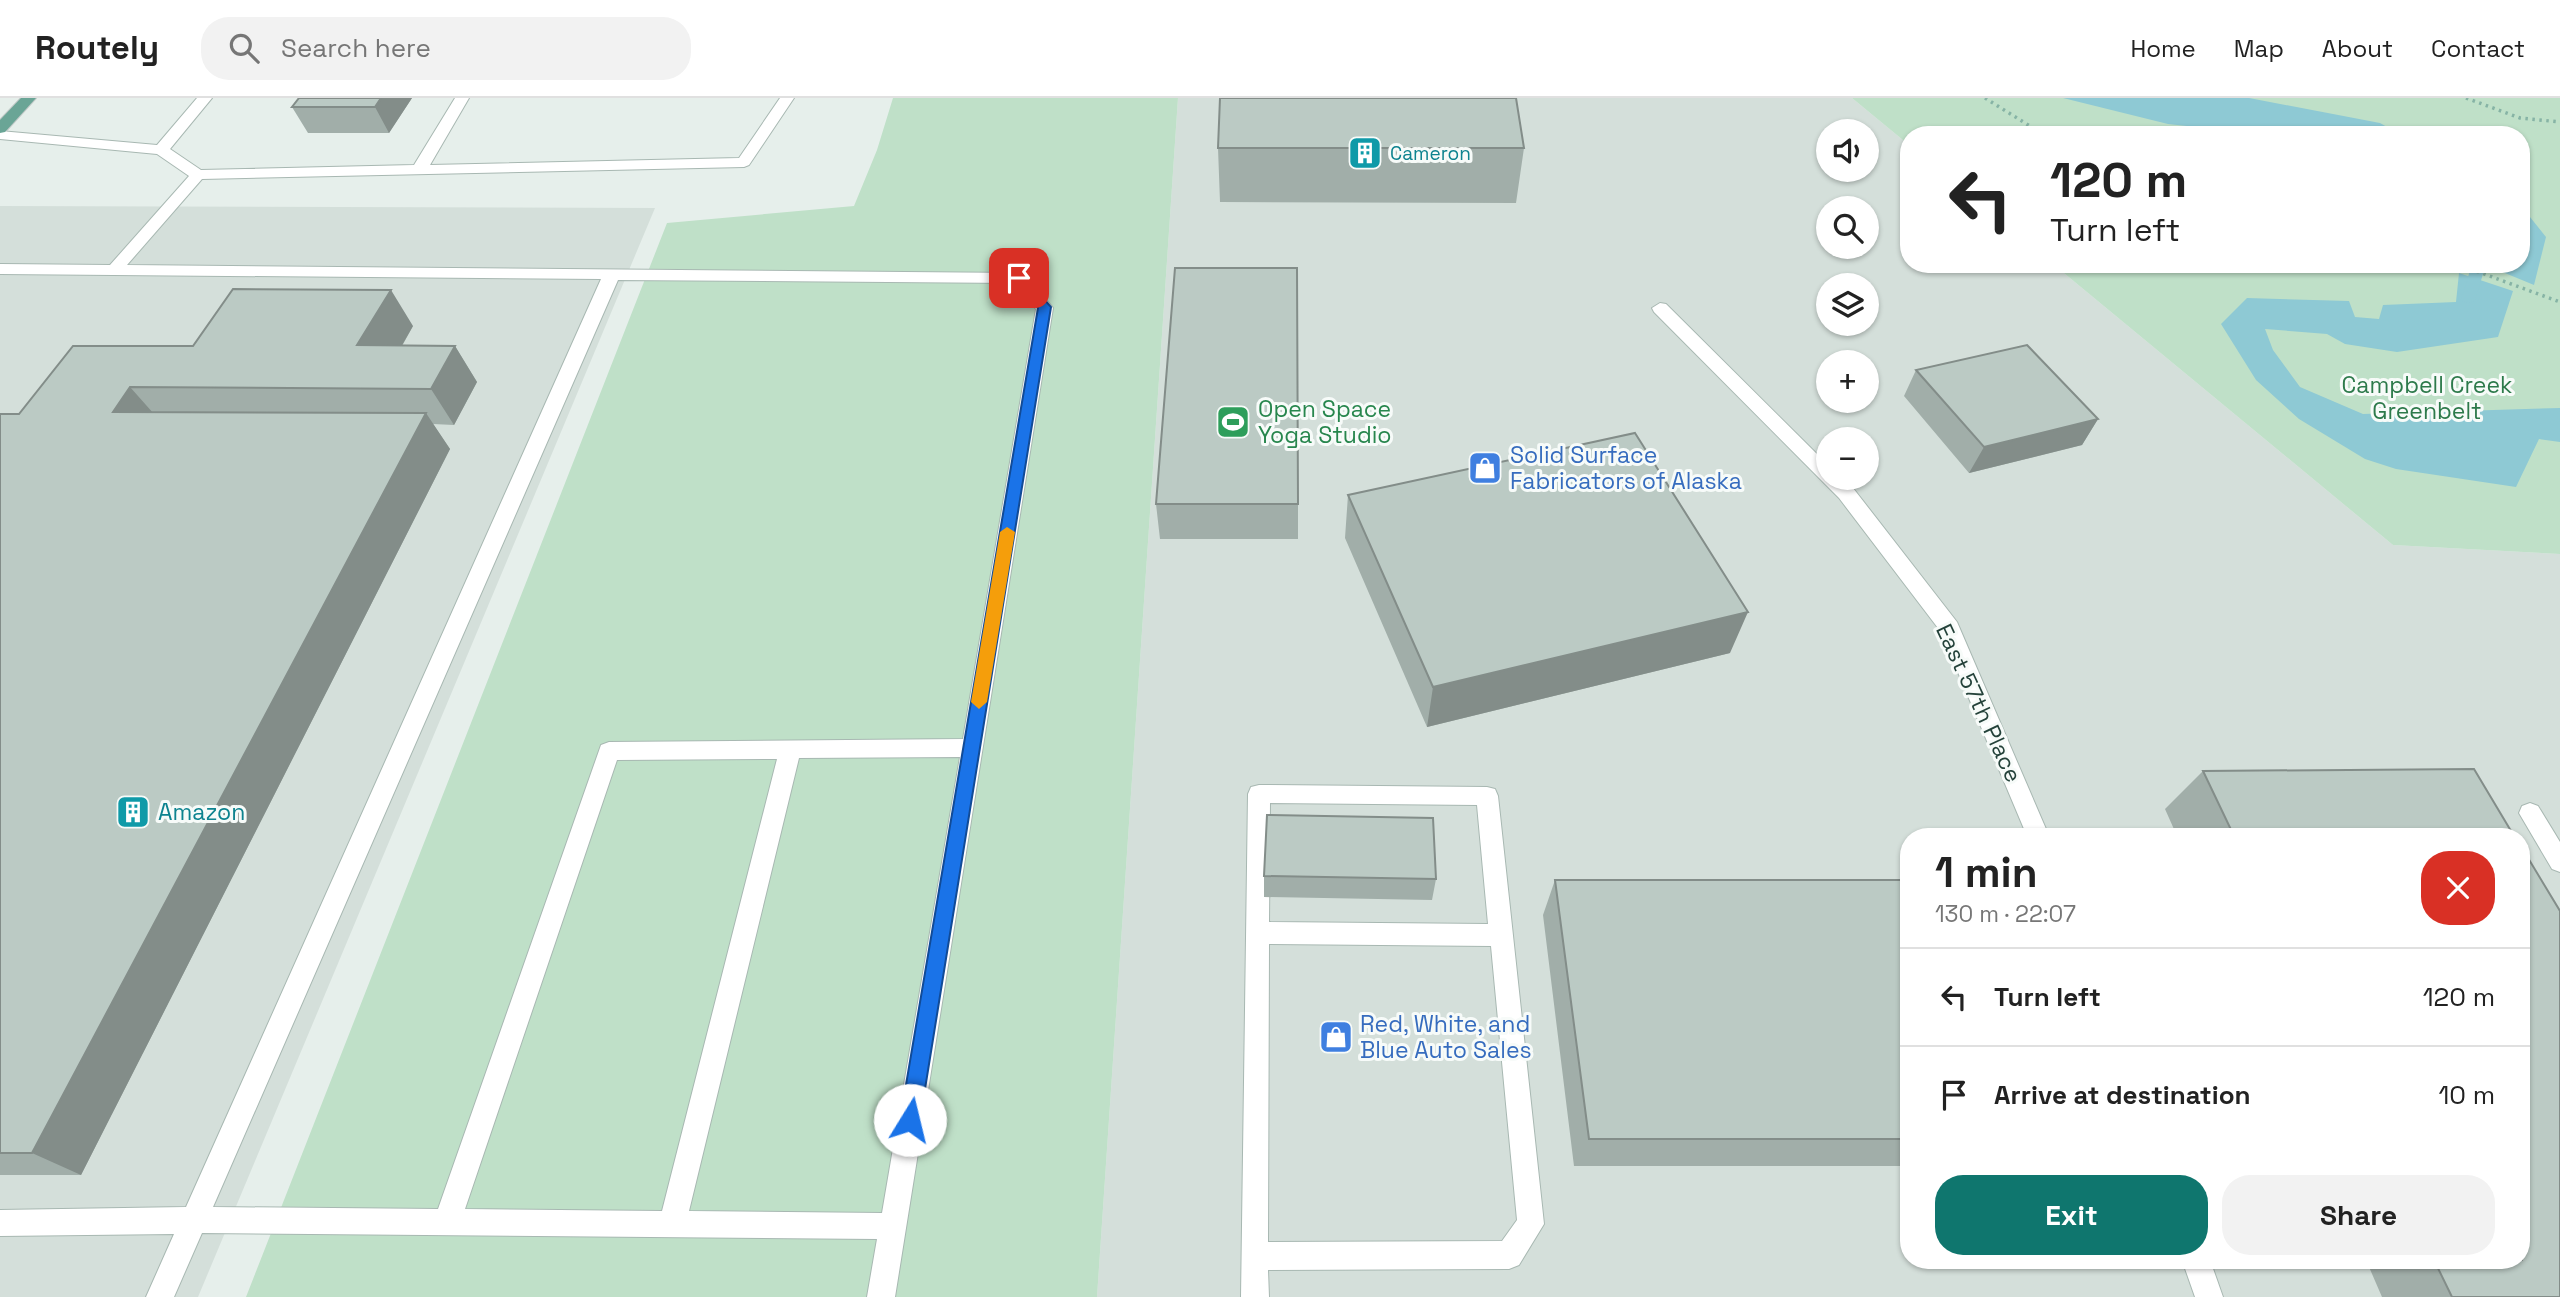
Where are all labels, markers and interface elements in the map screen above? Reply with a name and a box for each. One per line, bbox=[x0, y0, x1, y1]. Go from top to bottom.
search box bbox=[201, 17, 691, 80]
text: Routely bbox=[35, 27, 159, 69]
icon: search bbox=[225, 29, 263, 67]
text: Search here bbox=[281, 31, 431, 65]
text: Home bbox=[2130, 33, 2196, 64]
text: Map bbox=[2234, 33, 2284, 64]
text: About bbox=[2322, 33, 2393, 64]
text: Contact bbox=[2431, 33, 2525, 64]
map controls bbox=[1816, 119, 1879, 490]
button: sound bbox=[1816, 119, 1879, 182]
building icon: Cameron bbox=[1346, 134, 1384, 172]
place label: Cameron bbox=[1390, 141, 1471, 166]
text: 120 m bbox=[2050, 149, 2187, 211]
icon: left bbox=[1935, 154, 2026, 245]
button: search bbox=[1816, 196, 1879, 259]
text: Turn left bbox=[2050, 210, 2180, 250]
pin bbox=[989, 248, 1049, 308]
icon: arrive bbox=[1000, 259, 1038, 297]
button: layers bbox=[1816, 273, 1879, 336]
button: + bbox=[1816, 350, 1879, 413]
park label: Campbell Creek Greenbelt bbox=[2342, 370, 2512, 426]
place label: Open Space Yoga Studio bbox=[1258, 394, 1392, 450]
sports icon: Open Space Yoga Studio bbox=[1214, 403, 1252, 441]
button: − bbox=[1816, 427, 1879, 490]
place label: Solid Surface Fabricators of Alaska bbox=[1510, 440, 1742, 496]
shop icon: Solid Surface Fabricators of Alaska bbox=[1466, 449, 1504, 487]
street label: East 57th Place bbox=[1929, 619, 2029, 787]
building icon: Amazon bbox=[114, 793, 152, 831]
place label: Amazon bbox=[158, 797, 245, 827]
text: 1 min bbox=[1935, 846, 2038, 899]
button: close bbox=[2421, 851, 2495, 925]
text: 130 m · 22:07 bbox=[1935, 899, 2076, 929]
icon: left bbox=[1935, 978, 1973, 1016]
text: Turn left bbox=[1994, 980, 2101, 1014]
text: 120 m bbox=[2423, 980, 2495, 1014]
place label: Red, White, and Blue Auto Sales bbox=[1360, 1009, 1532, 1065]
shop icon: Red, White, and Blue Auto Sales bbox=[1317, 1018, 1355, 1056]
icon: arrive bbox=[1935, 1076, 1973, 1114]
text: Arrive at destination bbox=[1994, 1078, 2251, 1112]
text: 10 m bbox=[2438, 1078, 2495, 1112]
position arrow bbox=[873, 1083, 947, 1157]
button: Exit bbox=[1935, 1175, 2208, 1255]
button: Share bbox=[2222, 1175, 2495, 1255]

